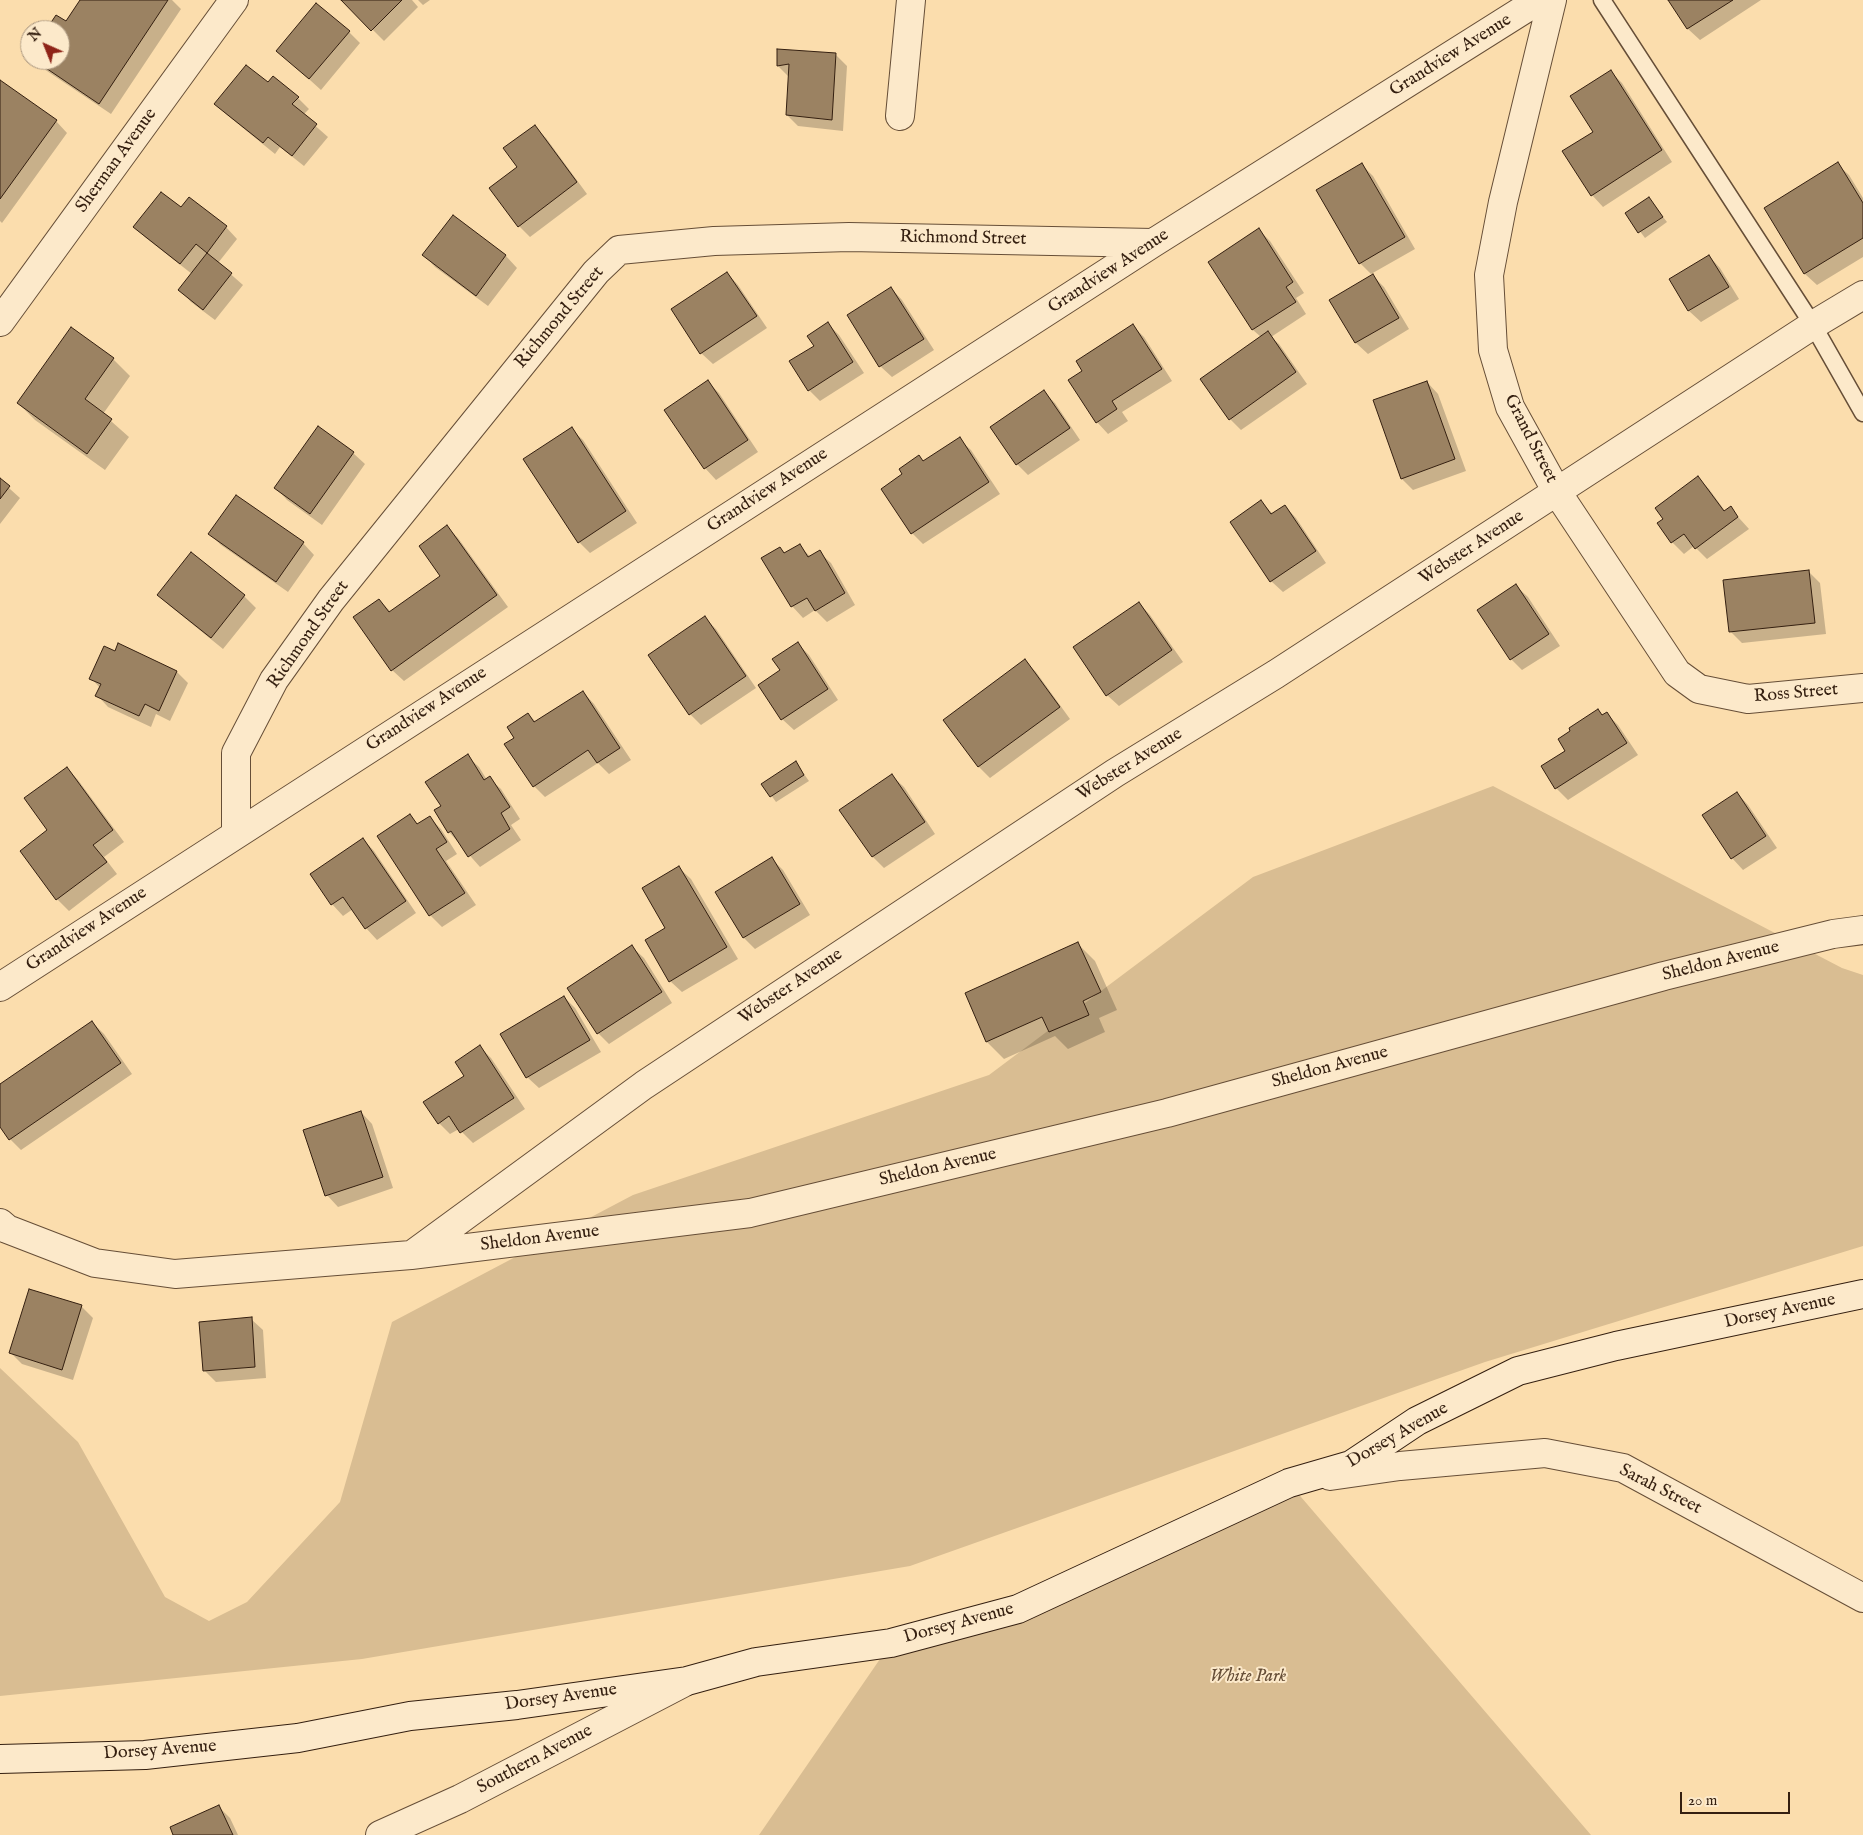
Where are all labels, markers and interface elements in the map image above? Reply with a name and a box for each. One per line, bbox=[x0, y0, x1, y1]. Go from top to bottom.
street label: Grandview Avenue bbox=[1386, 10, 1516, 102]
north arrow bbox=[20, 20, 70, 70]
text: N bbox=[25, 24, 46, 46]
street label: Sherman Avenue bbox=[72, 105, 162, 217]
street label: Grandview Avenue bbox=[1045, 225, 1173, 319]
street label: Richmond Street bbox=[899, 227, 1027, 251]
street label: Richmond Street bbox=[511, 262, 609, 374]
street label: Grand Street bbox=[1498, 391, 1562, 487]
street label: Grandview Avenue bbox=[704, 444, 832, 538]
street label: Webster Avenue bbox=[1416, 506, 1528, 590]
street label: Richmond Street bbox=[264, 577, 354, 693]
street label: Grandview Avenue bbox=[363, 663, 491, 757]
street label: Ross Street bbox=[1753, 680, 1839, 708]
street label: Webster Avenue bbox=[1073, 724, 1187, 806]
street label: Grandview Avenue bbox=[23, 883, 151, 977]
street label: Sheldon Avenue bbox=[1660, 937, 1782, 987]
street label: Webster Avenue bbox=[735, 944, 847, 1030]
street label: Sheldon Avenue bbox=[1269, 1042, 1391, 1094]
street label: Sheldon Avenue bbox=[877, 1144, 999, 1192]
street label: Sheldon Avenue bbox=[479, 1221, 601, 1257]
street label: Dorsey Avenue bbox=[1722, 1290, 1838, 1334]
street label: Dorsey Avenue bbox=[1344, 1398, 1452, 1474]
street label: Sarah Street bbox=[1615, 1460, 1705, 1520]
street label: Dorsey Avenue bbox=[902, 1599, 1016, 1649]
park label: White Park bbox=[1210, 1666, 1286, 1688]
street label: Dorsey Avenue bbox=[504, 1679, 618, 1717]
street label: Southern Avenue bbox=[474, 1721, 596, 1799]
street label: Dorsey Avenue bbox=[103, 1736, 217, 1766]
scale bar bbox=[1683, 1782, 1793, 1814]
text: 20 m bbox=[1688, 1791, 1717, 1810]

